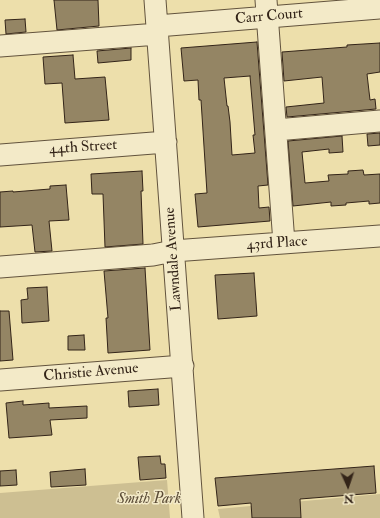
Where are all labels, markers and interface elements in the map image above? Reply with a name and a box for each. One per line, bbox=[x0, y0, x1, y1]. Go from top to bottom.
street label: Carr Court bbox=[234, 5, 304, 29]
street label: 44th Street bbox=[48, 137, 118, 159]
street label: Lawndale Avenue bbox=[161, 206, 187, 312]
street label: 43rd Place bbox=[246, 233, 308, 255]
street label: Christie Avenue bbox=[43, 360, 139, 386]
north arrow bbox=[328, 466, 368, 506]
park label: Smith Park bbox=[117, 491, 181, 509]
text: N bbox=[343, 492, 354, 505]

